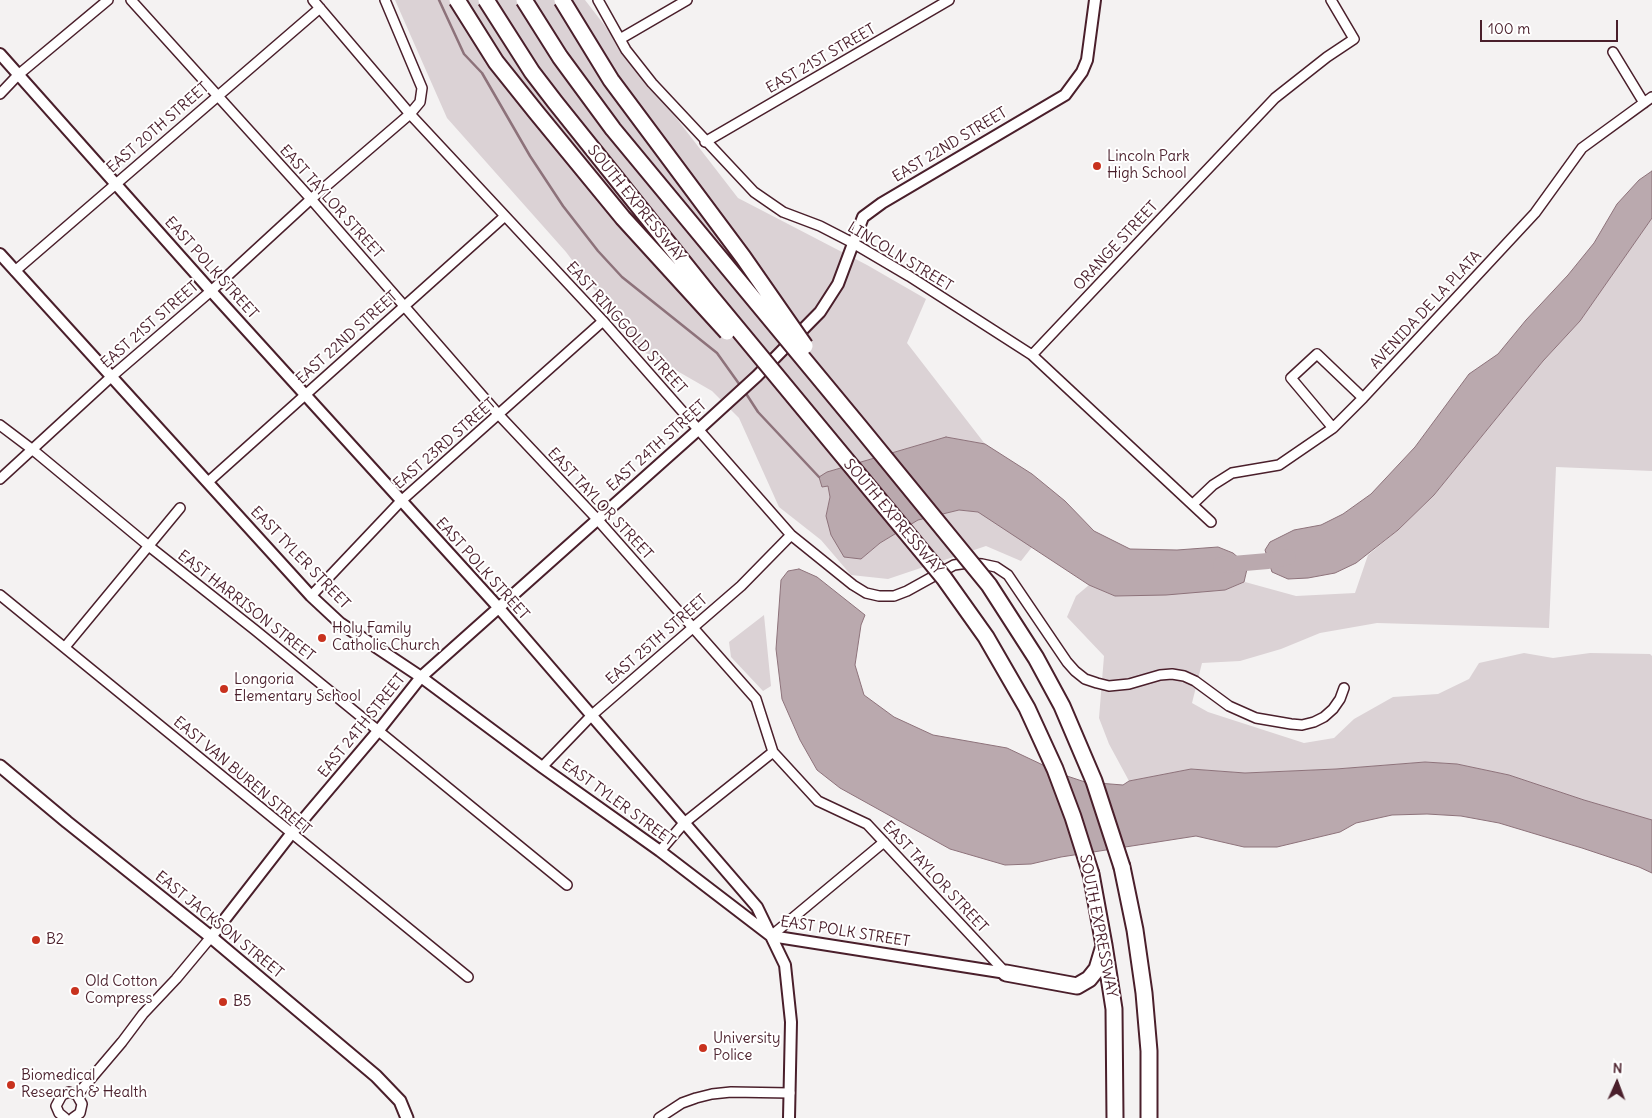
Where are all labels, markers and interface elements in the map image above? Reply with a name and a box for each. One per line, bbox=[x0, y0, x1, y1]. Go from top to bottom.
scale bar bbox=[1482, 10, 1620, 42]
text: 100 m bbox=[1488, 19, 1530, 38]
street label: EAST 21ST STREET bbox=[763, 20, 879, 98]
street label: EAST 20TH STREET bbox=[103, 79, 213, 177]
street label: EAST 22ND STREET bbox=[890, 104, 1010, 186]
street label: EAST TAYLOR STREET bbox=[275, 142, 387, 262]
street label: SOUTH EXPRESSWAY bbox=[583, 142, 689, 266]
place label: Lincoln Park High School bbox=[1107, 148, 1190, 183]
marker: Lincoln Park High School bbox=[1091, 160, 1103, 172]
street label: ORANGE STREET bbox=[1070, 198, 1162, 294]
street label: EAST POLK STREET bbox=[161, 213, 261, 323]
street label: LINCOLN STREET bbox=[844, 219, 956, 295]
street label: AVENIDA DE LA PLATA bbox=[1366, 247, 1486, 373]
street label: EAST RINGGOLD STREET bbox=[562, 258, 690, 398]
street label: EAST 21ST STREET bbox=[98, 278, 202, 372]
street label: EAST 22ND STREET bbox=[293, 288, 401, 388]
street label: EAST 23RD STREET bbox=[390, 395, 500, 493]
street label: EAST 24TH STREET bbox=[603, 397, 711, 495]
street label: EAST TAYLOR STREET bbox=[544, 444, 656, 564]
street label: SOUTH EXPRESSWAY bbox=[839, 456, 947, 578]
street label: EAST TYLER STREET bbox=[246, 503, 354, 613]
street label: EAST POLK STREET bbox=[432, 514, 532, 624]
street label: EAST HARRISON STREET bbox=[174, 547, 318, 665]
street label: EAST 25TH STREET bbox=[603, 591, 711, 689]
place label: Holy Family Catholic Church bbox=[332, 620, 440, 655]
marker: Holy Family Catholic Church bbox=[316, 632, 328, 644]
place label: Longoria Elementary School bbox=[234, 671, 361, 706]
street label: EAST 24TH STREET bbox=[315, 671, 409, 781]
marker: Longoria Elementary School bbox=[218, 683, 230, 695]
street label: EAST VAN BUREN STREET bbox=[169, 713, 315, 839]
street label: EAST TYLER STREET bbox=[558, 756, 678, 850]
street label: EAST TAYLOR STREET bbox=[879, 817, 991, 937]
street label: SOUTH EXPRESSWAY bbox=[1075, 853, 1121, 999]
street label: EAST JACKSON STREET bbox=[151, 868, 287, 982]
street label: EAST POLK STREET bbox=[779, 913, 911, 951]
place label: B2 bbox=[46, 931, 64, 949]
marker: B2 bbox=[30, 934, 42, 946]
place label: Old Cotton Compress bbox=[85, 973, 158, 1008]
marker: Old Cotton Compress bbox=[69, 985, 81, 997]
place label: B5 bbox=[233, 993, 251, 1011]
marker: B5 bbox=[217, 996, 229, 1008]
place label: University Police bbox=[713, 1030, 780, 1065]
marker: University Police bbox=[697, 1042, 709, 1054]
north arrow bbox=[1592, 1058, 1642, 1108]
text: N bbox=[1612, 1059, 1623, 1077]
place label: Biomedical Research & Health bbox=[21, 1067, 147, 1102]
marker: Biomedical Research & Health bbox=[5, 1079, 17, 1091]

